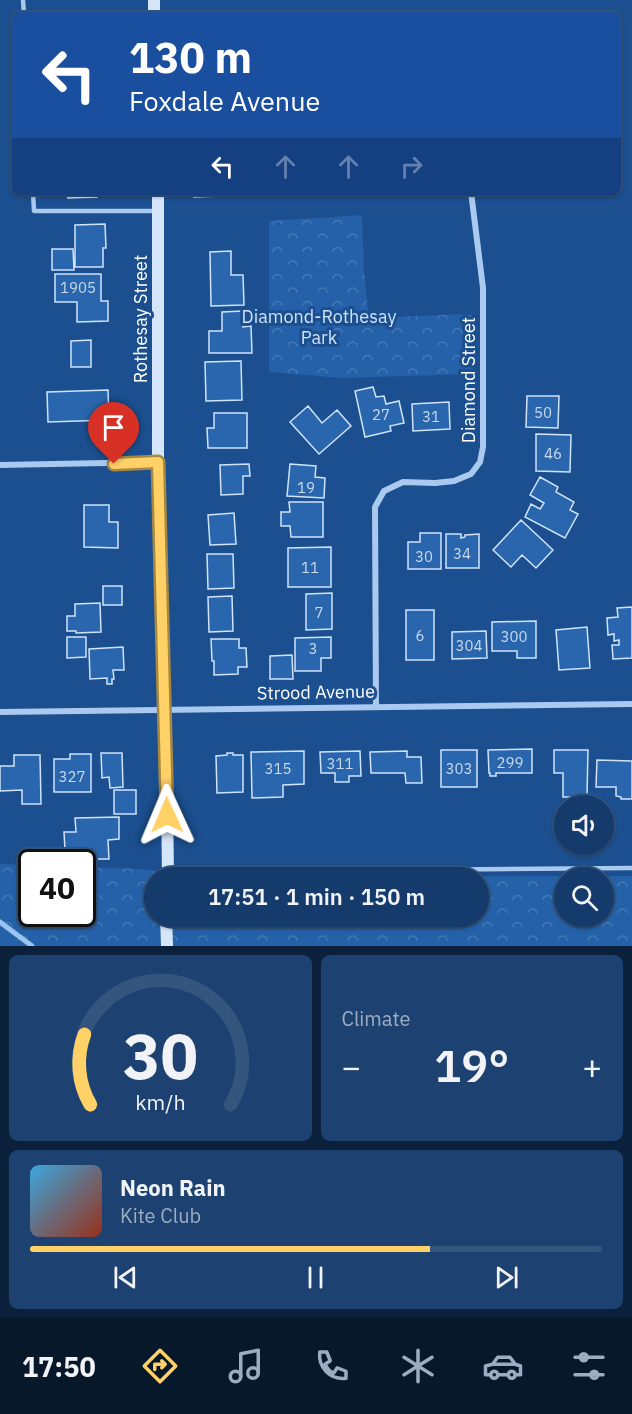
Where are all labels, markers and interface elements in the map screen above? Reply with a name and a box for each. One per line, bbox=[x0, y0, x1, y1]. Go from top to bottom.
text: 130 m bbox=[129, 30, 252, 85]
icon: left bbox=[30, 36, 108, 114]
text: Foxdale Avenue bbox=[129, 83, 320, 118]
icon: left bbox=[206, 150, 239, 183]
icon: ahead bbox=[269, 150, 302, 183]
icon: ahead bbox=[332, 150, 365, 183]
icon: right bbox=[395, 150, 428, 183]
street label: Rothesay Street bbox=[129, 255, 152, 383]
house number: 1905 bbox=[60, 278, 96, 297]
park label: Diamond-Rothesay Park bbox=[242, 305, 396, 349]
street label: Diamond Street bbox=[457, 317, 480, 443]
pin bbox=[88, 402, 139, 464]
house number: 50 bbox=[534, 403, 552, 422]
house number: 27 bbox=[372, 405, 390, 424]
house number: 31 bbox=[422, 407, 440, 426]
icon: arrive bbox=[97, 411, 130, 444]
house number: 46 bbox=[544, 444, 562, 463]
house number: 19 bbox=[297, 478, 315, 497]
house number: 34 bbox=[453, 544, 471, 563]
house number: 30 bbox=[415, 547, 433, 566]
house number: 11 bbox=[301, 558, 319, 577]
house number: 7 bbox=[314, 603, 324, 622]
house number: 6 bbox=[415, 626, 425, 645]
house number: 300 bbox=[500, 627, 528, 646]
house number: 304 bbox=[455, 636, 483, 655]
house number: 3 bbox=[308, 639, 318, 658]
street label: Strood Avenue bbox=[257, 679, 375, 705]
house number: 299 bbox=[496, 753, 524, 772]
house number: 311 bbox=[326, 754, 354, 773]
house number: 315 bbox=[264, 759, 292, 778]
house number: 303 bbox=[445, 759, 473, 778]
house number: 327 bbox=[58, 767, 86, 786]
position arrow bbox=[135, 783, 199, 847]
map controls bbox=[554, 795, 614, 927]
button: sound bbox=[554, 795, 614, 855]
speed limit sign: 40 bbox=[18, 849, 96, 927]
button: search bbox=[554, 867, 614, 927]
text: 17:51 · 1 min · 150 m bbox=[208, 882, 425, 911]
text: Climate bbox=[342, 1005, 410, 1032]
text: 30 bbox=[123, 1015, 198, 1096]
text: 19° bbox=[434, 1036, 509, 1094]
text: − bbox=[342, 1045, 361, 1088]
text: + bbox=[582, 1045, 602, 1088]
text: km/h bbox=[135, 1088, 185, 1116]
text: Neon Rain bbox=[120, 1173, 226, 1202]
text: Kite Club bbox=[120, 1202, 201, 1229]
icon: previous bbox=[109, 1261, 142, 1294]
icon: pause bbox=[299, 1261, 332, 1294]
icon: next bbox=[490, 1261, 523, 1294]
icon: directions bbox=[139, 1345, 181, 1387]
icon: music bbox=[225, 1345, 267, 1387]
icon: phone bbox=[311, 1345, 353, 1387]
icon: climate bbox=[397, 1345, 439, 1387]
icon: car bbox=[482, 1345, 524, 1387]
icon: filters bbox=[568, 1345, 610, 1387]
text: 17:50 bbox=[22, 1349, 96, 1384]

